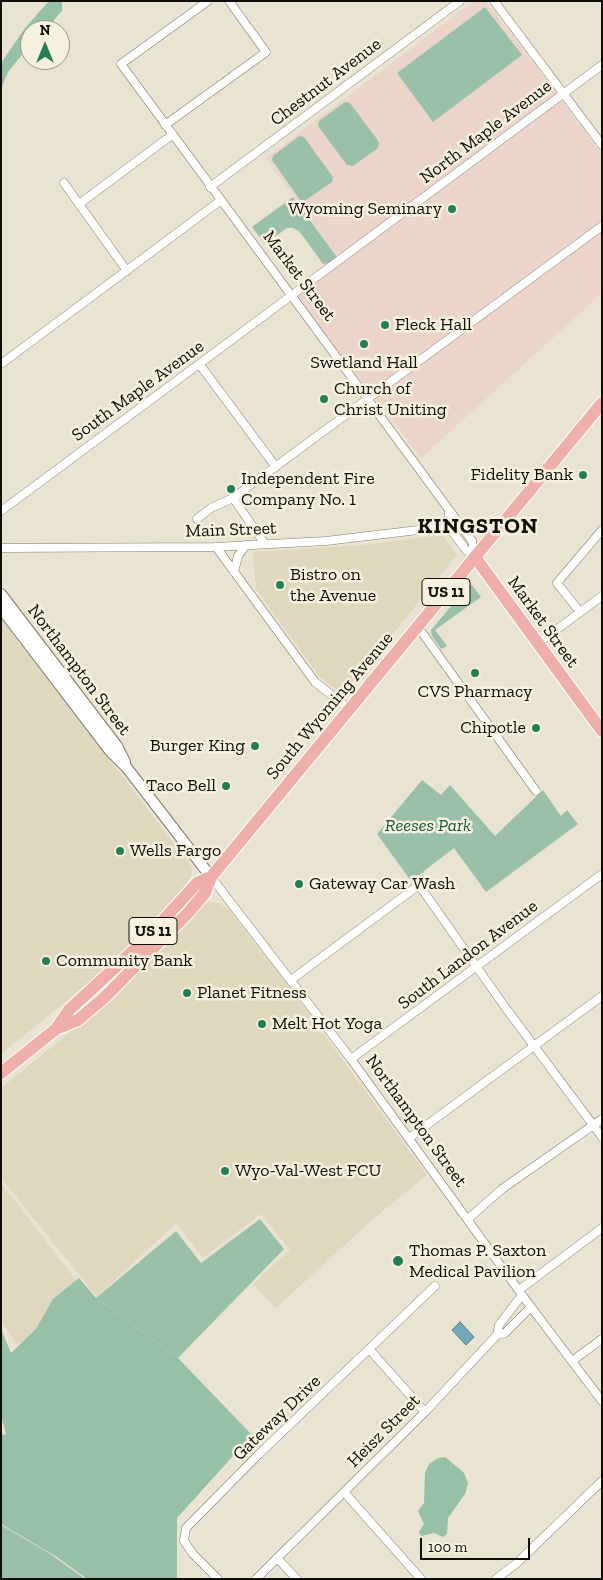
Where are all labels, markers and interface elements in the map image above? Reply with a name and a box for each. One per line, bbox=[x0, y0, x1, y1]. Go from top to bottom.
north arrow bbox=[20, 20, 70, 70]
text: N bbox=[40, 22, 50, 39]
street label: Chestnut Avenue bbox=[266, 33, 386, 131]
street label: North Maple Avenue bbox=[416, 75, 556, 189]
place label: Wyoming Seminary bbox=[288, 198, 442, 220]
marker: Wyoming Seminary bbox=[446, 203, 458, 215]
street label: Market Street bbox=[258, 227, 340, 325]
place label: Fleck Hall bbox=[395, 314, 472, 336]
marker: Fleck Hall bbox=[379, 319, 391, 331]
street label: South Maple Avenue bbox=[68, 336, 208, 446]
marker: Swetland Hall bbox=[358, 338, 370, 350]
place label: Swetland Hall bbox=[310, 352, 418, 374]
place label: Church of Christ Uniting bbox=[334, 378, 447, 420]
marker: Church of Christ Uniting bbox=[318, 393, 330, 405]
place label: Fidelity Bank bbox=[471, 464, 573, 486]
place label: Independent Fire Company No. 1 bbox=[241, 468, 375, 510]
marker: Fidelity Bank bbox=[577, 469, 589, 481]
marker: Independent Fire Company No. 1 bbox=[225, 483, 237, 495]
district label: KINGSTON bbox=[417, 514, 539, 540]
street label: Main Street bbox=[185, 518, 277, 542]
place label: Bistro on the Avenue bbox=[290, 564, 376, 606]
street label: Market Street bbox=[503, 572, 583, 672]
road number: US 11 bbox=[422, 578, 470, 606]
marker: Bistro on the Avenue bbox=[274, 579, 286, 591]
street label: Northampton Street bbox=[23, 600, 135, 740]
street label: South Wyoming Avenue bbox=[262, 628, 398, 784]
marker: CVS Pharmacy bbox=[469, 667, 481, 679]
place label: CVS Pharmacy bbox=[418, 681, 532, 703]
place label: Chipotle bbox=[460, 717, 526, 739]
marker: Chipotle bbox=[530, 722, 542, 734]
place label: Burger King bbox=[150, 735, 245, 757]
marker: Burger King bbox=[249, 740, 261, 752]
place label: Taco Bell bbox=[146, 775, 216, 797]
marker: Taco Bell bbox=[220, 780, 232, 792]
park label: Reeses Park bbox=[385, 815, 471, 837]
place label: Wells Fargo bbox=[130, 840, 221, 862]
marker: Wells Fargo bbox=[114, 845, 126, 857]
place label: Gateway Car Wash bbox=[309, 873, 455, 895]
marker: Gateway Car Wash bbox=[293, 878, 305, 890]
street label: South Landon Avenue bbox=[394, 895, 542, 1015]
road number: US 11 bbox=[129, 918, 177, 944]
place label: Community Bank bbox=[56, 950, 193, 972]
marker: Community Bank bbox=[40, 955, 52, 967]
place label: Planet Fitness bbox=[197, 982, 307, 1004]
marker: Planet Fitness bbox=[181, 987, 193, 999]
place label: Melt Hot Yoga bbox=[272, 1013, 382, 1035]
marker: Melt Hot Yoga bbox=[256, 1018, 268, 1030]
street label: Northampton Street bbox=[361, 1051, 471, 1191]
place label: Wyo-Val-West FCU bbox=[235, 1160, 381, 1182]
marker: Wyo-Val-West FCU bbox=[219, 1165, 231, 1177]
place label: Thomas P. Saxton Medical Pavilion bbox=[409, 1240, 546, 1282]
marker: Thomas P. Saxton Medical Pavilion bbox=[391, 1254, 405, 1268]
street label: Gateway Drive bbox=[229, 1371, 325, 1465]
street label: Heisz Street bbox=[343, 1390, 425, 1472]
scale bar bbox=[423, 1528, 533, 1560]
text: 100 m bbox=[428, 1538, 467, 1556]

